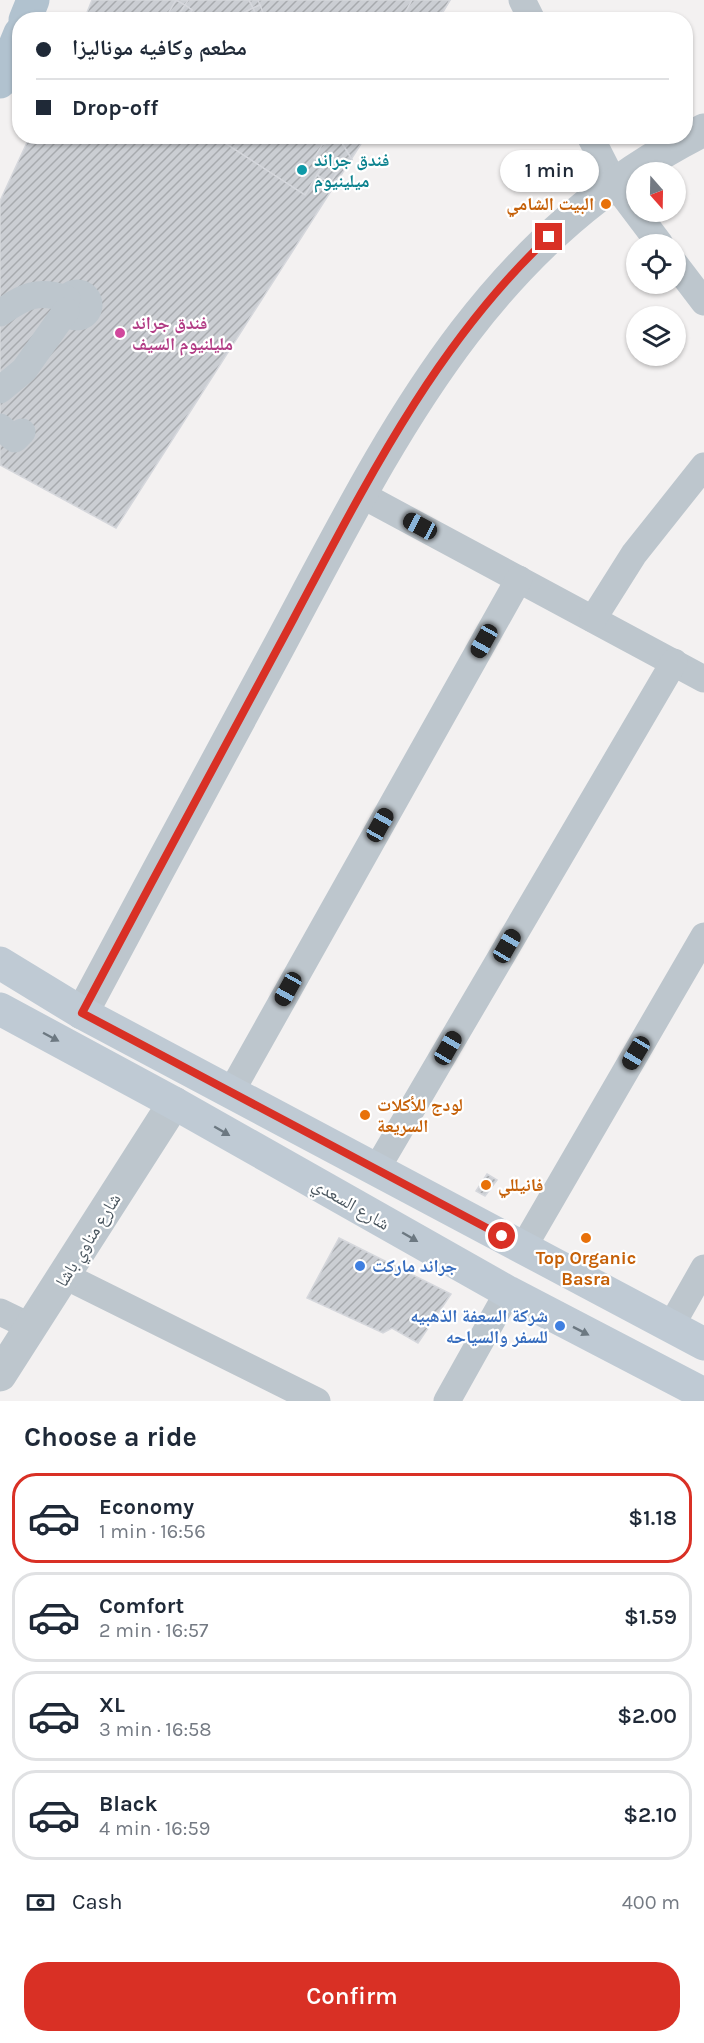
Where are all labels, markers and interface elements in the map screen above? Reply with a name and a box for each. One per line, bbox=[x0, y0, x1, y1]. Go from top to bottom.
text: مطعم وكافيه موناليزا bbox=[72, 35, 247, 61]
text: Drop-off bbox=[72, 95, 158, 121]
place label: فندق جراند ميلينيوم bbox=[314, 149, 390, 193]
callout: 1 min bbox=[500, 150, 598, 192]
text: 1 min bbox=[525, 159, 574, 182]
north arrow bbox=[626, 162, 686, 222]
map controls bbox=[626, 162, 686, 366]
marker: فندق جراند ميلينيوم bbox=[295, 163, 309, 177]
place label: البيت الشامي bbox=[506, 193, 594, 218]
marker: البيت الشامي bbox=[599, 197, 613, 211]
route end bbox=[535, 223, 562, 250]
button: locate bbox=[626, 234, 686, 294]
button: layers bbox=[626, 306, 686, 366]
place label: فندق جراند مليلنيوم السيف bbox=[132, 312, 233, 356]
marker: فندق جراند مليلنيوم السيف bbox=[113, 326, 127, 340]
car bbox=[400, 510, 440, 542]
car bbox=[467, 621, 501, 661]
car bbox=[363, 805, 397, 845]
car bbox=[490, 926, 524, 966]
car bbox=[271, 969, 305, 1009]
car bbox=[431, 1028, 465, 1068]
one-way arrow bbox=[43, 1032, 60, 1042]
car bbox=[619, 1033, 653, 1073]
place label: لودج للأكلات السريعة bbox=[377, 1094, 463, 1137]
marker: لودج للأكلات السريعة bbox=[358, 1108, 372, 1122]
one-way arrow bbox=[214, 1125, 231, 1135]
street label: شارع السعدي bbox=[307, 1173, 394, 1238]
place label: فانيللي bbox=[498, 1174, 544, 1199]
marker: فانيللي bbox=[479, 1178, 493, 1192]
street label: شارع مناوي باشا bbox=[51, 1189, 129, 1293]
route start bbox=[488, 1222, 515, 1249]
marker: Top Organic Basra bbox=[579, 1231, 593, 1245]
one-way arrow bbox=[402, 1232, 419, 1242]
place label: Top Organic Basra bbox=[536, 1247, 636, 1290]
place label: جراند ماركت bbox=[372, 1255, 458, 1277]
marker: جراند ماركت bbox=[353, 1259, 367, 1273]
place label: شركة السعفة الذهبيه للسفر والسياحه bbox=[410, 1305, 548, 1348]
marker: شركة السعفة الذهبيه للسفر والسياحه bbox=[553, 1319, 567, 1333]
one-way arrow bbox=[573, 1326, 590, 1335]
text: Choose a ride bbox=[24, 1421, 197, 1453]
icon: car bbox=[27, 1491, 81, 1545]
text: Economy bbox=[99, 1494, 194, 1520]
text: $1.18 bbox=[628, 1505, 677, 1531]
text: 1 min · 16:56 bbox=[99, 1520, 206, 1543]
icon: car bbox=[27, 1590, 81, 1644]
text: Comfort bbox=[99, 1593, 184, 1619]
text: $1.59 bbox=[624, 1604, 677, 1630]
text: 2 min · 16:57 bbox=[99, 1619, 209, 1642]
icon: car bbox=[27, 1689, 81, 1743]
text: XL bbox=[99, 1692, 125, 1718]
text: $2.00 bbox=[617, 1703, 677, 1729]
text: 3 min · 16:58 bbox=[99, 1718, 212, 1741]
icon: car bbox=[27, 1788, 81, 1842]
text: Black bbox=[99, 1791, 158, 1817]
text: $2.10 bbox=[623, 1802, 677, 1828]
text: 4 min · 16:59 bbox=[99, 1817, 210, 1840]
icon: cash bbox=[24, 1886, 57, 1919]
text: Cash bbox=[72, 1889, 122, 1915]
text: 400 m bbox=[622, 1891, 680, 1914]
button: Confirm bbox=[24, 1962, 680, 2031]

